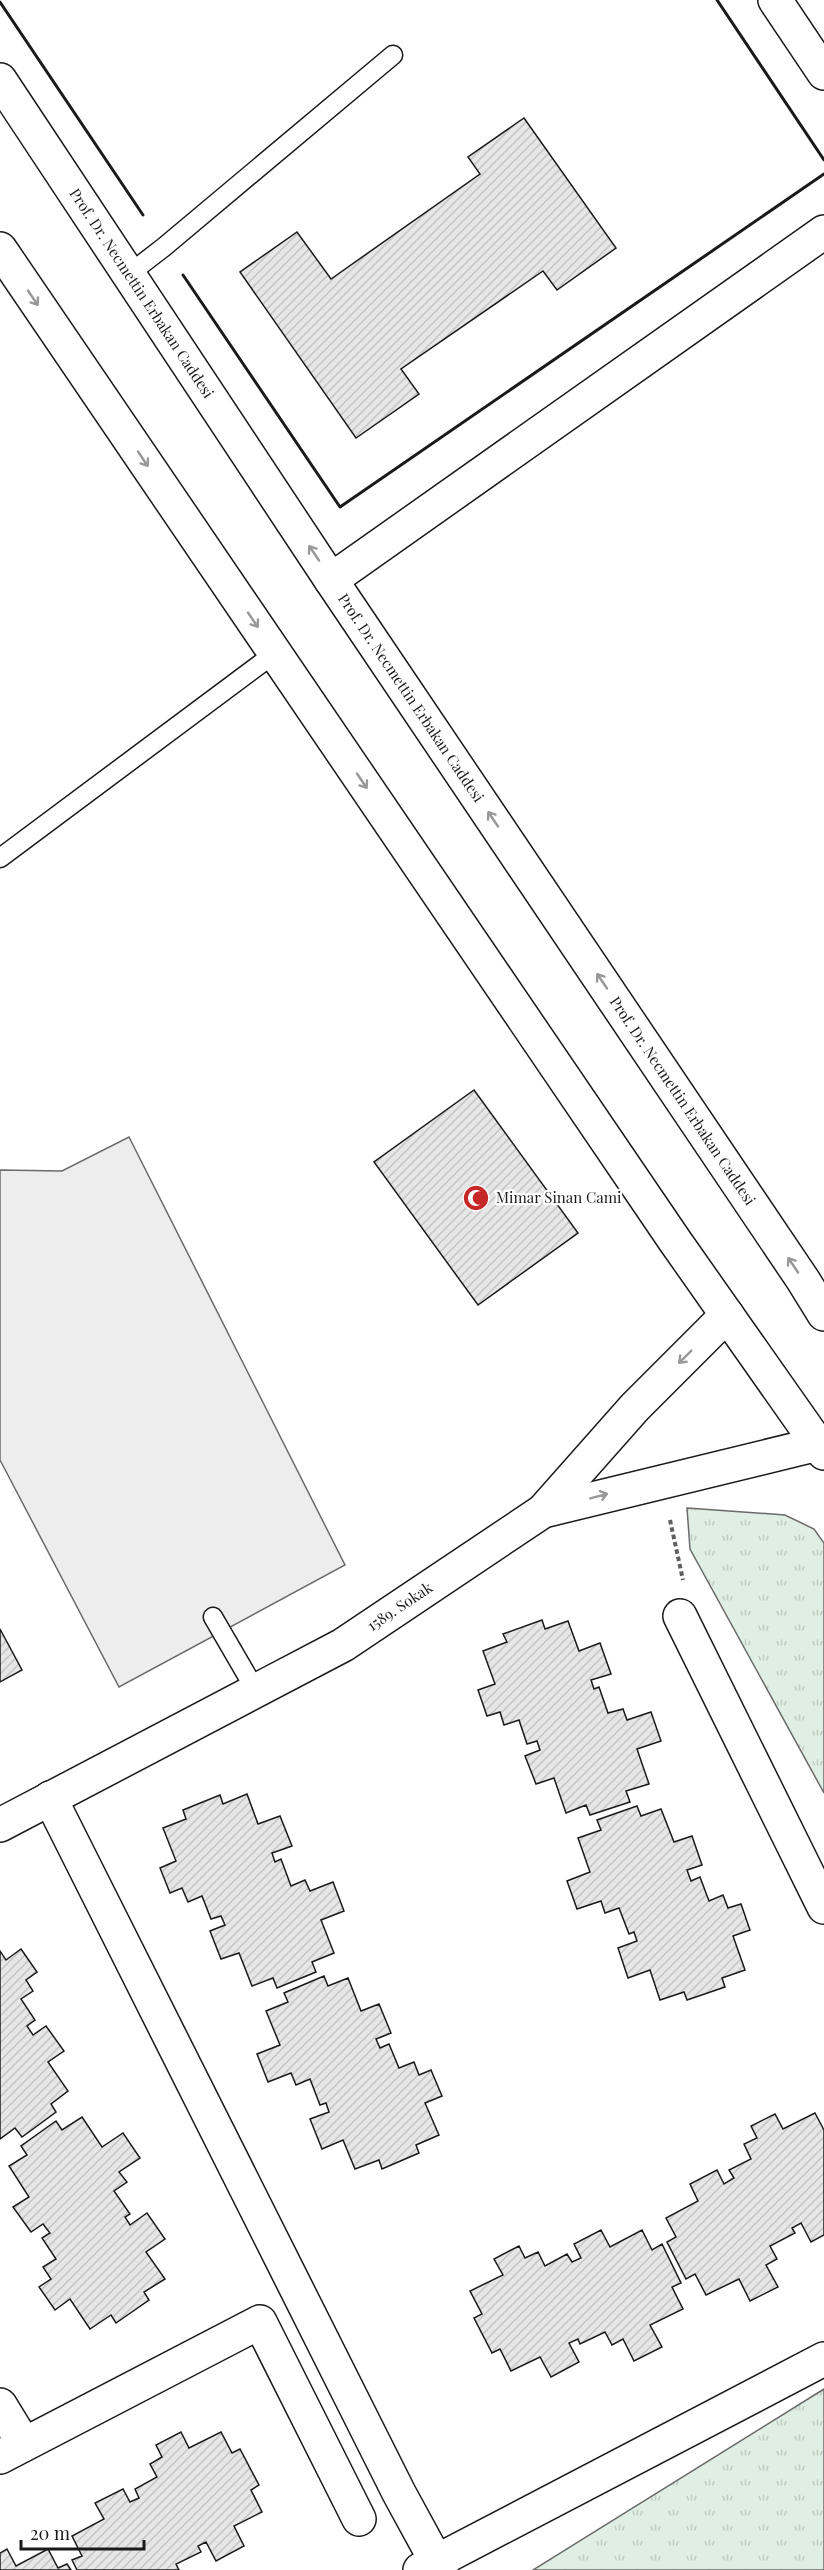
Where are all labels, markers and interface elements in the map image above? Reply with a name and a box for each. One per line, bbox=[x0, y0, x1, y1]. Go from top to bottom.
street label: Prof. Dr. Necmettin Erbakan Caddesi bbox=[66, 184, 219, 402]
one-way arrow bbox=[27, 289, 39, 305]
one-way arrow bbox=[137, 450, 149, 467]
one-way arrow bbox=[308, 545, 320, 562]
street label: Prof. Dr. Necmettin Erbakan Caddesi bbox=[334, 589, 489, 806]
one-way arrow bbox=[247, 611, 259, 628]
one-way arrow bbox=[356, 772, 368, 789]
one-way arrow bbox=[487, 812, 499, 828]
one-way arrow bbox=[596, 973, 608, 990]
street label: Prof. Dr. Necmettin Erbakan Caddesi bbox=[606, 992, 761, 1209]
mosque icon: Mimar Sinan Cami bbox=[461, 1183, 491, 1213]
place label: Mimar Sinan Cami bbox=[496, 1187, 622, 1207]
one-way arrow bbox=[787, 1257, 799, 1273]
one-way arrow bbox=[678, 1349, 693, 1364]
one-way arrow bbox=[589, 1490, 608, 1502]
street label: 1589. Sokak bbox=[363, 1576, 437, 1635]
scale bar bbox=[21, 2513, 144, 2551]
text: 20 m bbox=[30, 2521, 70, 2545]

